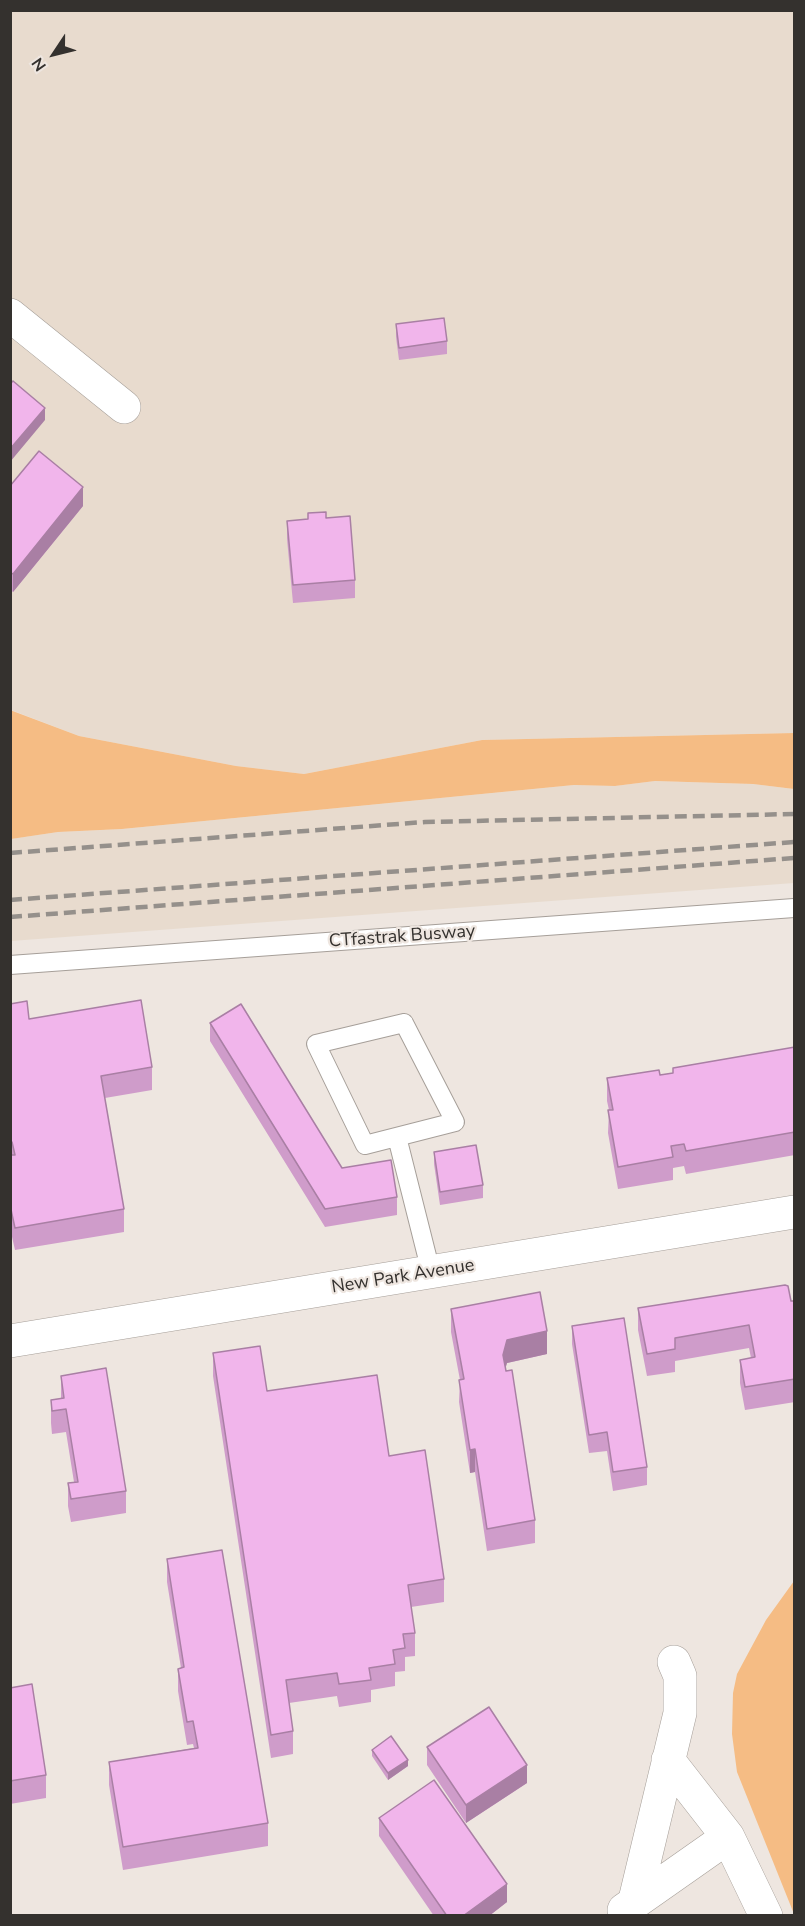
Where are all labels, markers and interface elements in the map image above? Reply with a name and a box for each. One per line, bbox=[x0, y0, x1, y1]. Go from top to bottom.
north arrow bbox=[24, 24, 84, 84]
text: N bbox=[27, 53, 52, 76]
street label: CTfastrak Busway bbox=[328, 921, 476, 953]
street label: New Park Avenue bbox=[330, 1255, 476, 1299]

